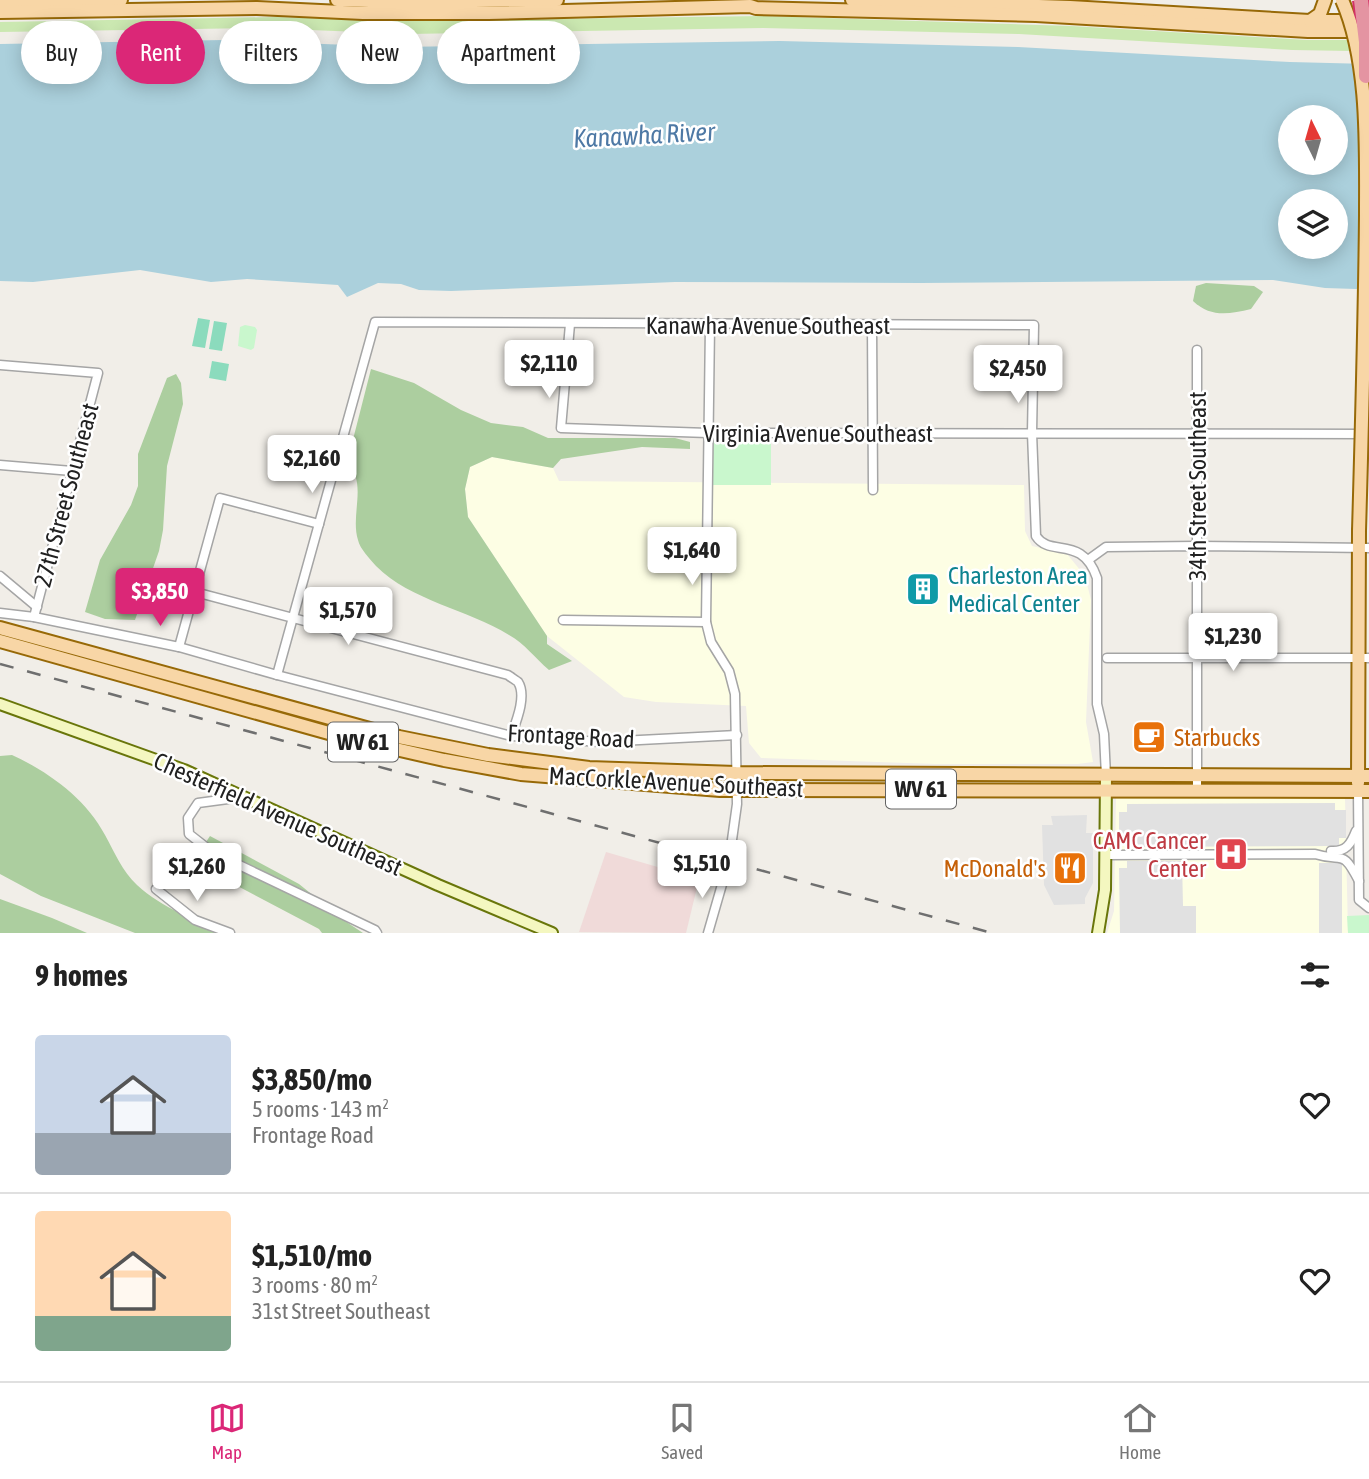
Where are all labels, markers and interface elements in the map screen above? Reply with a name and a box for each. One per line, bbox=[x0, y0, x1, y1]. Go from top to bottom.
chip: Buy bbox=[21, 21, 102, 84]
chip: Rent bbox=[116, 21, 205, 84]
chip: Filters bbox=[219, 21, 322, 84]
chip: New bbox=[336, 21, 423, 84]
chip: Apartment bbox=[437, 21, 580, 84]
north arrow bbox=[1278, 105, 1348, 175]
map controls bbox=[1278, 105, 1348, 259]
water label: Kanawha River bbox=[572, 116, 717, 154]
button: layers bbox=[1278, 189, 1348, 259]
street label: Kanawha Avenue Southeast bbox=[646, 312, 890, 339]
pin: $2,110 bbox=[492, 340, 606, 400]
pin: $2,450 bbox=[961, 346, 1075, 405]
text: $2,110 bbox=[521, 350, 578, 376]
text: $2,450 bbox=[990, 355, 1047, 381]
street label: 34th Street Southeast bbox=[1184, 391, 1211, 581]
street label: 27th Street Southeast bbox=[28, 400, 104, 590]
street label: Virginia Avenue Southeast bbox=[703, 420, 933, 447]
pin: $2,160 bbox=[255, 435, 369, 495]
text: $2,160 bbox=[284, 445, 341, 471]
pin: $1,640 bbox=[635, 528, 749, 587]
text: $1,640 bbox=[664, 537, 721, 563]
place label: Charleston Area Medical Center bbox=[948, 562, 1088, 617]
pin: $3,850 bbox=[103, 568, 217, 628]
building icon: Charleston Area Medical Center bbox=[904, 570, 942, 608]
text: $3,850 bbox=[132, 578, 189, 604]
pin: $1,570 bbox=[291, 588, 405, 647]
text: $1,570 bbox=[320, 597, 377, 623]
pin: $1,230 bbox=[1176, 614, 1290, 673]
text: $1,230 bbox=[1205, 623, 1262, 649]
cafe icon: Starbucks bbox=[1130, 718, 1168, 756]
street label: Frontage Road bbox=[507, 719, 635, 753]
road number: WV 61 bbox=[328, 722, 398, 762]
place label: Starbucks bbox=[1174, 724, 1260, 751]
street label: Chesterfield Avenue Southeast bbox=[150, 747, 406, 881]
street label: MacCorkle Avenue Southeast bbox=[548, 762, 804, 802]
road number: WV 61 bbox=[886, 769, 956, 808]
place label: CAMC Cancer Center bbox=[1093, 827, 1207, 882]
hospital icon: CAMC Cancer Center bbox=[1212, 835, 1250, 873]
pin: $1,510 bbox=[645, 841, 759, 900]
pin: $1,260 bbox=[140, 844, 254, 903]
restaurant icon: McDonald's bbox=[1051, 849, 1089, 887]
text: $1,510 bbox=[674, 850, 731, 876]
text: $1,260 bbox=[169, 853, 226, 879]
place label: McDonald's bbox=[944, 855, 1046, 882]
icon: filters bbox=[1296, 956, 1334, 994]
text: 9 homes bbox=[35, 958, 128, 992]
text: $3,850/mo bbox=[252, 1062, 372, 1096]
icon: home bbox=[91, 1063, 175, 1147]
icon: heart bbox=[1296, 1086, 1334, 1124]
text: 5 rooms · 143 m² bbox=[252, 1096, 389, 1122]
text: Frontage Road bbox=[252, 1122, 374, 1148]
text: $1,510/mo bbox=[252, 1238, 372, 1272]
icon: home bbox=[91, 1239, 175, 1323]
icon: heart bbox=[1296, 1262, 1334, 1300]
text: 3 rooms · 80 m² bbox=[252, 1272, 378, 1298]
text: 31st Street Southeast bbox=[252, 1298, 430, 1324]
tab: Map bbox=[208, 1399, 246, 1463]
tab: Saved bbox=[661, 1399, 703, 1463]
tab: Home bbox=[1119, 1399, 1161, 1463]

